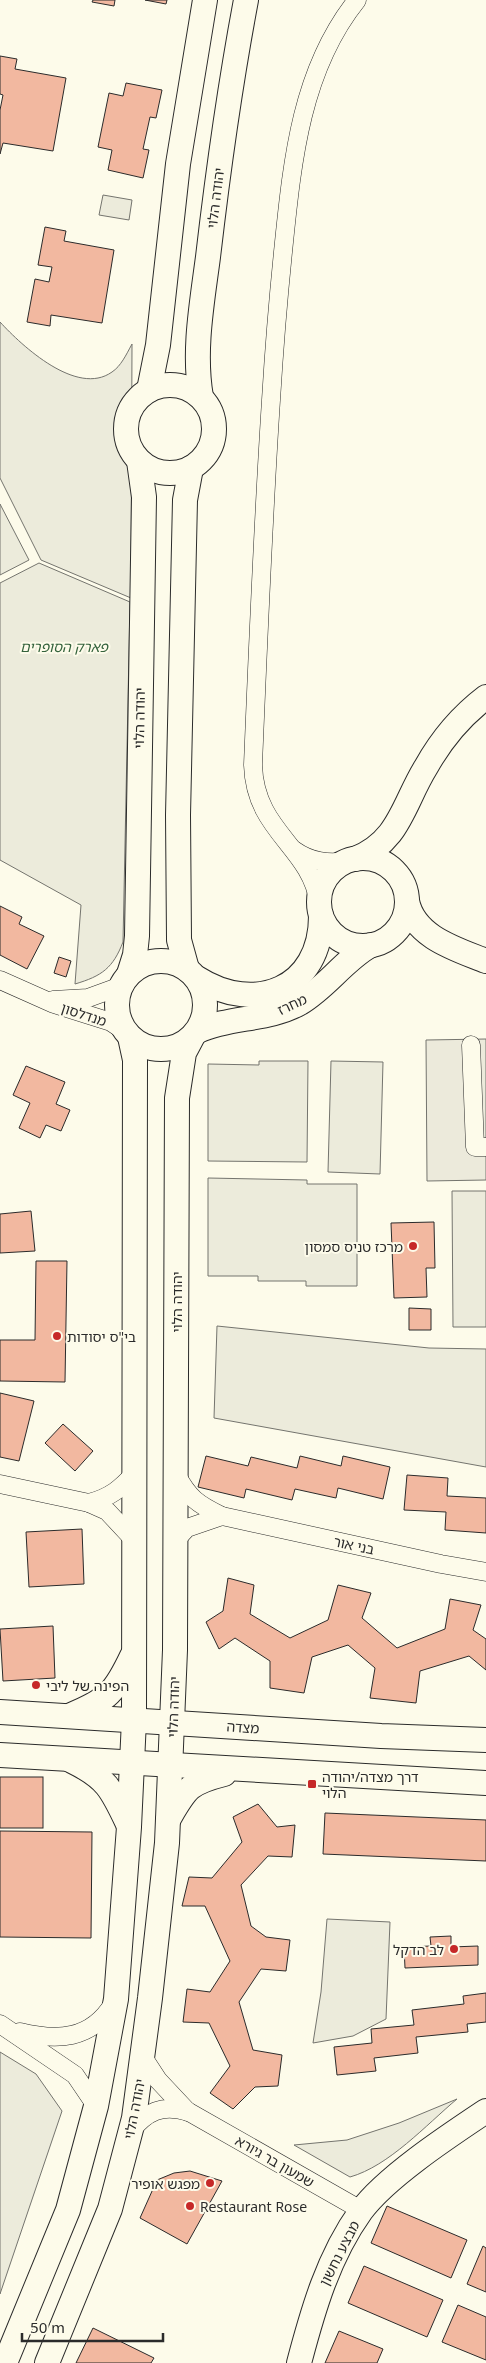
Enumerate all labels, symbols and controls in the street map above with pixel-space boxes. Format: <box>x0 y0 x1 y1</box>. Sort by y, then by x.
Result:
street label: יהודה הלוי <box>202 166 228 230</box>
park label: פארק הסופרים <box>20 637 110 656</box>
street label: יהודה הלוי <box>129 687 149 749</box>
street label: מחרז <box>274 989 310 1019</box>
street label: מנדלסון <box>59 998 109 1030</box>
place label: מרכז טניס סמסון <box>305 1237 403 1256</box>
marker: מרכז טניס סמסון <box>407 1240 419 1252</box>
street label: יהודה הלוי <box>167 1271 186 1333</box>
place label: בי"ס יסודות <box>67 1327 136 1346</box>
marker: בי"ס יסודות <box>51 1330 63 1342</box>
street label: בני אור <box>332 1531 376 1559</box>
place label: הפינה של ליבי <box>46 1676 129 1695</box>
street label: יהודה הלוי <box>162 1676 184 1738</box>
marker: הפינה של ליבי <box>30 1679 42 1691</box>
street label: מצדה <box>226 1716 260 1738</box>
place label: דרך מצדה/יהודה הלוי <box>322 1767 419 1802</box>
marker: דרך מצדה/יהודה הלוי <box>306 1778 318 1790</box>
place label: לב הדקל <box>393 1940 444 1959</box>
marker: לב הדקל <box>448 1943 460 1955</box>
street label: יהודה הלוי <box>119 2077 149 2141</box>
street label: שמעון בר גיורא <box>232 2131 318 2191</box>
place label: מפגש אופיר <box>131 2174 200 2193</box>
marker: מפגש אופיר <box>204 2177 216 2189</box>
place label: Restaurant Rose <box>200 2197 307 2216</box>
marker: Restaurant Rose <box>184 2200 196 2212</box>
street label: מבצע נחשון <box>314 2217 364 2289</box>
scale bar <box>22 2310 164 2342</box>
text: 50 m <box>30 2317 65 2337</box>

